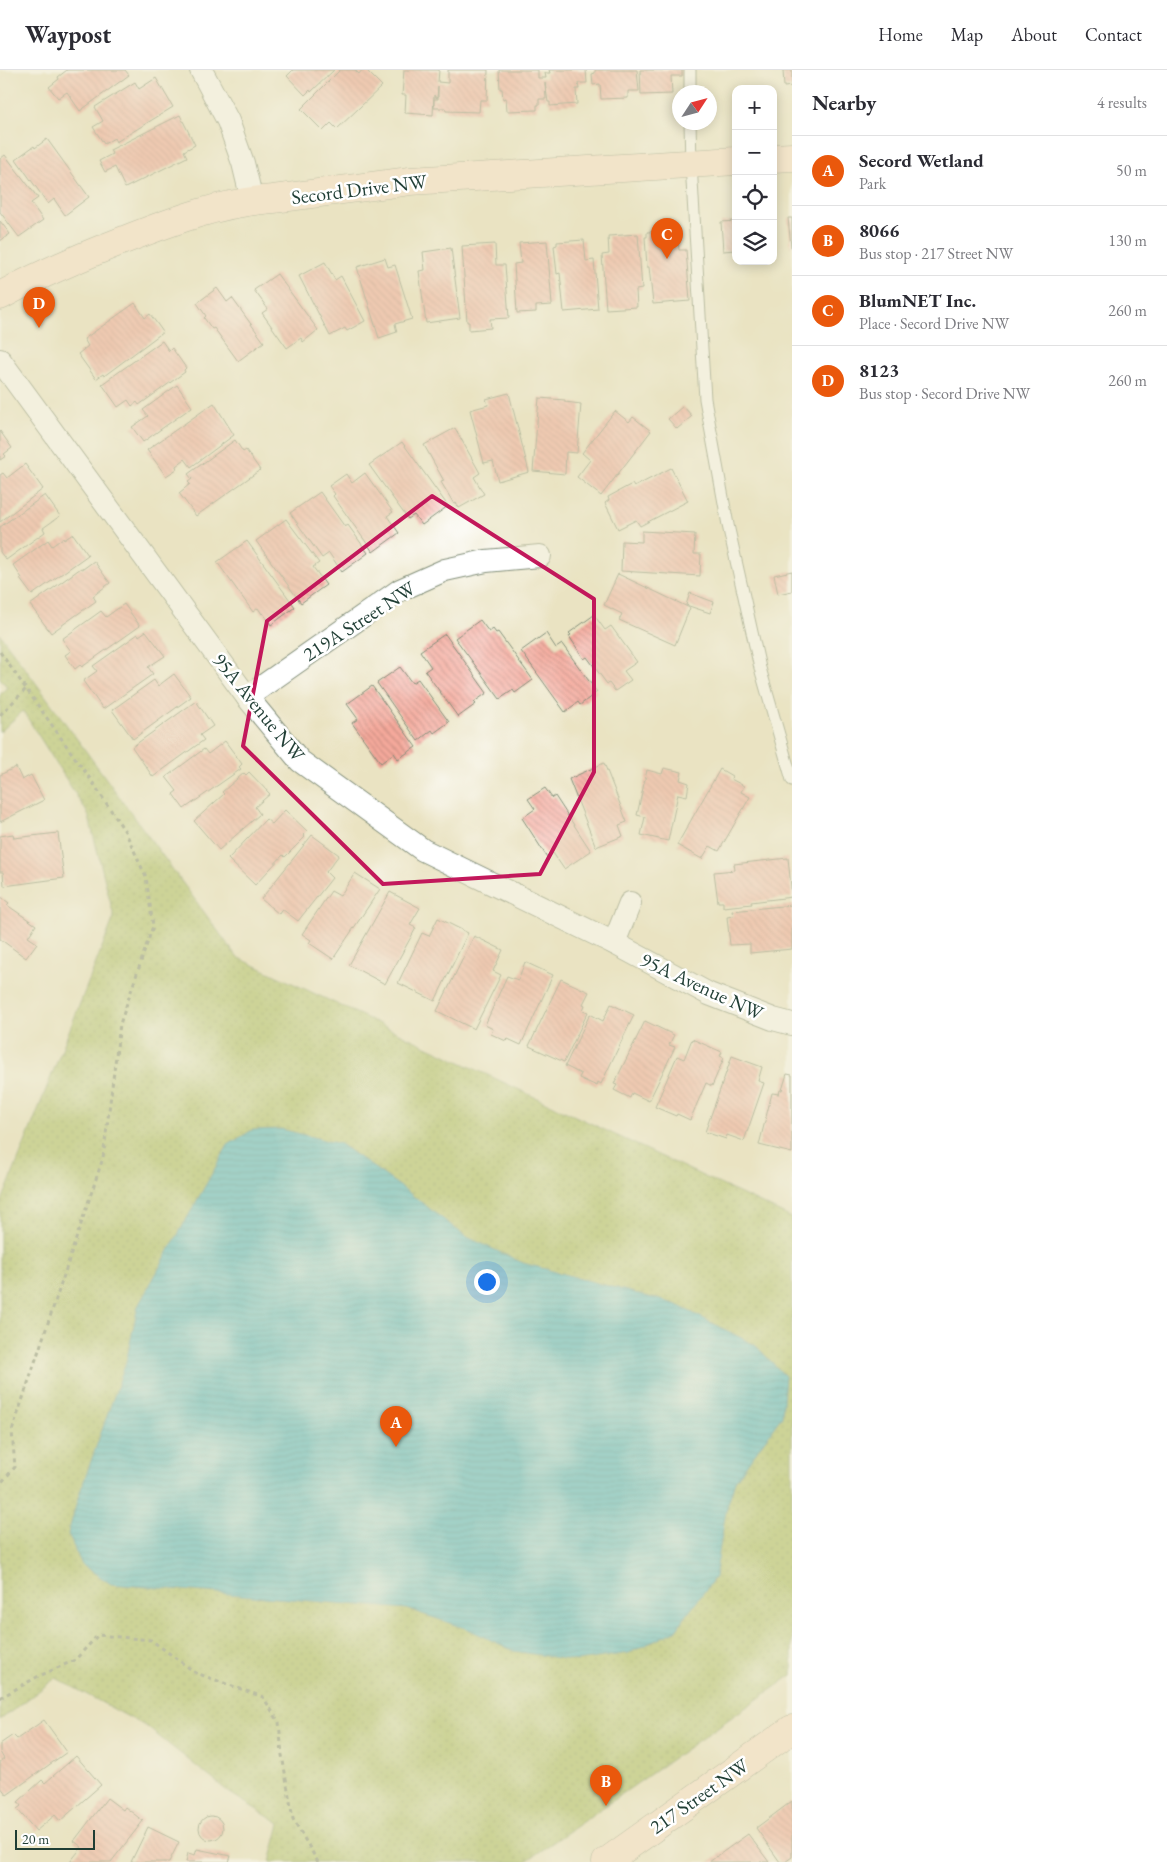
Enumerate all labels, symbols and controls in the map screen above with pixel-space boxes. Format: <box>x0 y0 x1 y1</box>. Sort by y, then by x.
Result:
text: Waypost <box>25 19 111 50</box>
text: Home <box>878 23 923 46</box>
text: Map <box>951 23 983 46</box>
text: About <box>1011 23 1057 46</box>
text: Contact <box>1085 23 1142 46</box>
north arrow <box>672 85 717 130</box>
map controls <box>732 85 777 265</box>
button: + <box>732 85 777 130</box>
text: Nearby <box>812 89 876 116</box>
text: 4 results <box>1097 92 1147 113</box>
button: − <box>732 130 777 175</box>
text: Secord Wetland <box>859 148 984 173</box>
text: A <box>822 160 834 181</box>
text: 50 m <box>1116 160 1147 181</box>
street label: Secord Drive NW <box>290 168 429 210</box>
text: Park <box>859 173 886 194</box>
button: locate <box>732 175 777 220</box>
pin: C <box>651 218 683 259</box>
text: 8066 <box>859 218 899 243</box>
button: layers <box>732 220 777 265</box>
text: B <box>823 230 833 251</box>
text: 130 m <box>1108 230 1147 251</box>
text: Bus stop · 217 Street NW <box>859 243 1013 264</box>
pin: D <box>23 287 55 328</box>
text: BlumNET Inc. <box>859 288 976 313</box>
text: C <box>822 300 834 321</box>
text: 260 m <box>1108 300 1147 321</box>
text: Place · Secord Drive NW <box>859 313 1009 334</box>
text: 8123 <box>859 358 899 383</box>
text: D <box>822 370 834 391</box>
text: 260 m <box>1108 370 1147 391</box>
text: Bus stop · Secord Drive NW <box>859 383 1030 404</box>
street label: 219A Street NW <box>298 575 421 667</box>
street label: 95A Avenue NW <box>207 647 311 767</box>
street label: 95A Avenue NW <box>636 946 768 1026</box>
your location <box>474 1269 500 1295</box>
pin: A <box>380 1406 412 1447</box>
street label: 217 Street NW <box>644 1752 754 1840</box>
pin: B <box>590 1765 622 1806</box>
scale bar <box>15 1827 95 1850</box>
text: 20 m <box>22 1830 49 1848</box>

